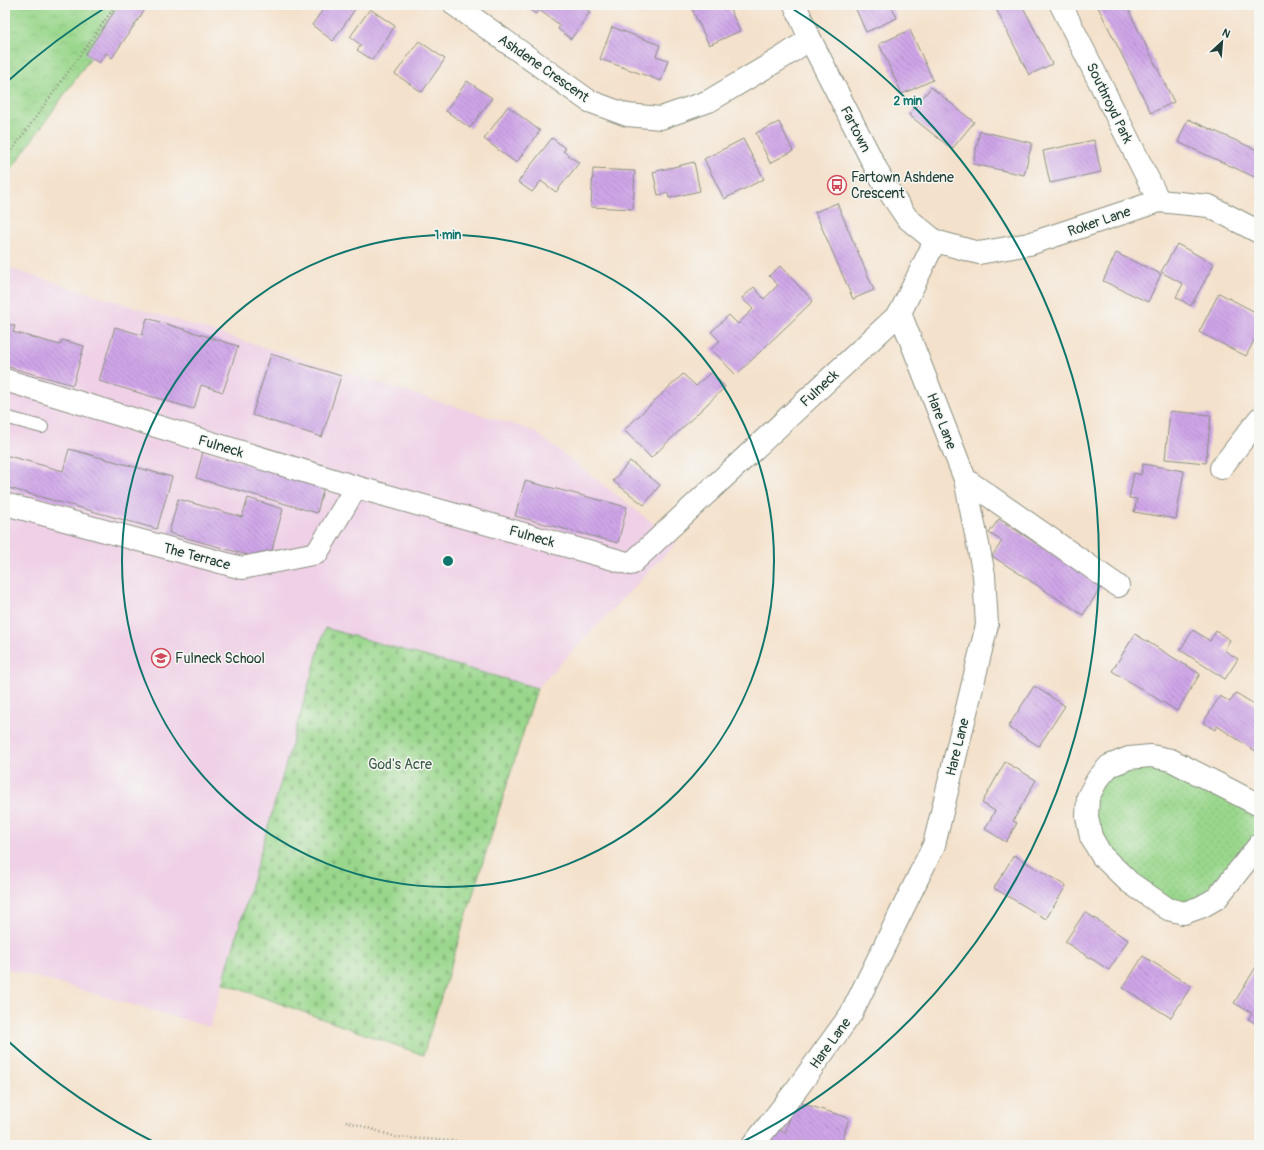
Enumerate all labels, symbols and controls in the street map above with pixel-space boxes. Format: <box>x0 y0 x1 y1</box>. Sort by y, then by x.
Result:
north arrow <box>1202 22 1242 62</box>
text: N <box>1220 26 1233 41</box>
street label: Ashdene Crescent <box>495 31 593 106</box>
street label: Southroyd Park <box>1083 60 1136 146</box>
text: 2 min <box>894 94 923 109</box>
street label: Fartown <box>837 103 874 155</box>
place label: Fartown Ashdene Crescent <box>851 169 954 202</box>
bus stop icon: Fartown Ashdene Crescent <box>826 174 848 196</box>
street label: Roker Lane <box>1066 203 1133 240</box>
text: 1 min <box>435 228 462 243</box>
street label: Fulneck <box>797 366 842 410</box>
street label: Hare Lane <box>923 391 960 452</box>
street label: Fulneck <box>196 432 246 461</box>
street label: Fulneck <box>507 522 557 551</box>
street label: The Terrace <box>162 539 232 574</box>
centre of rings <box>441 554 455 568</box>
school or university icon: Fulneck School <box>150 647 172 669</box>
place label: Fulneck School <box>175 650 265 667</box>
street label: Hare Lane <box>942 716 973 778</box>
park label: God's Acre <box>368 756 432 773</box>
street label: Hare Lane <box>806 1014 855 1072</box>

